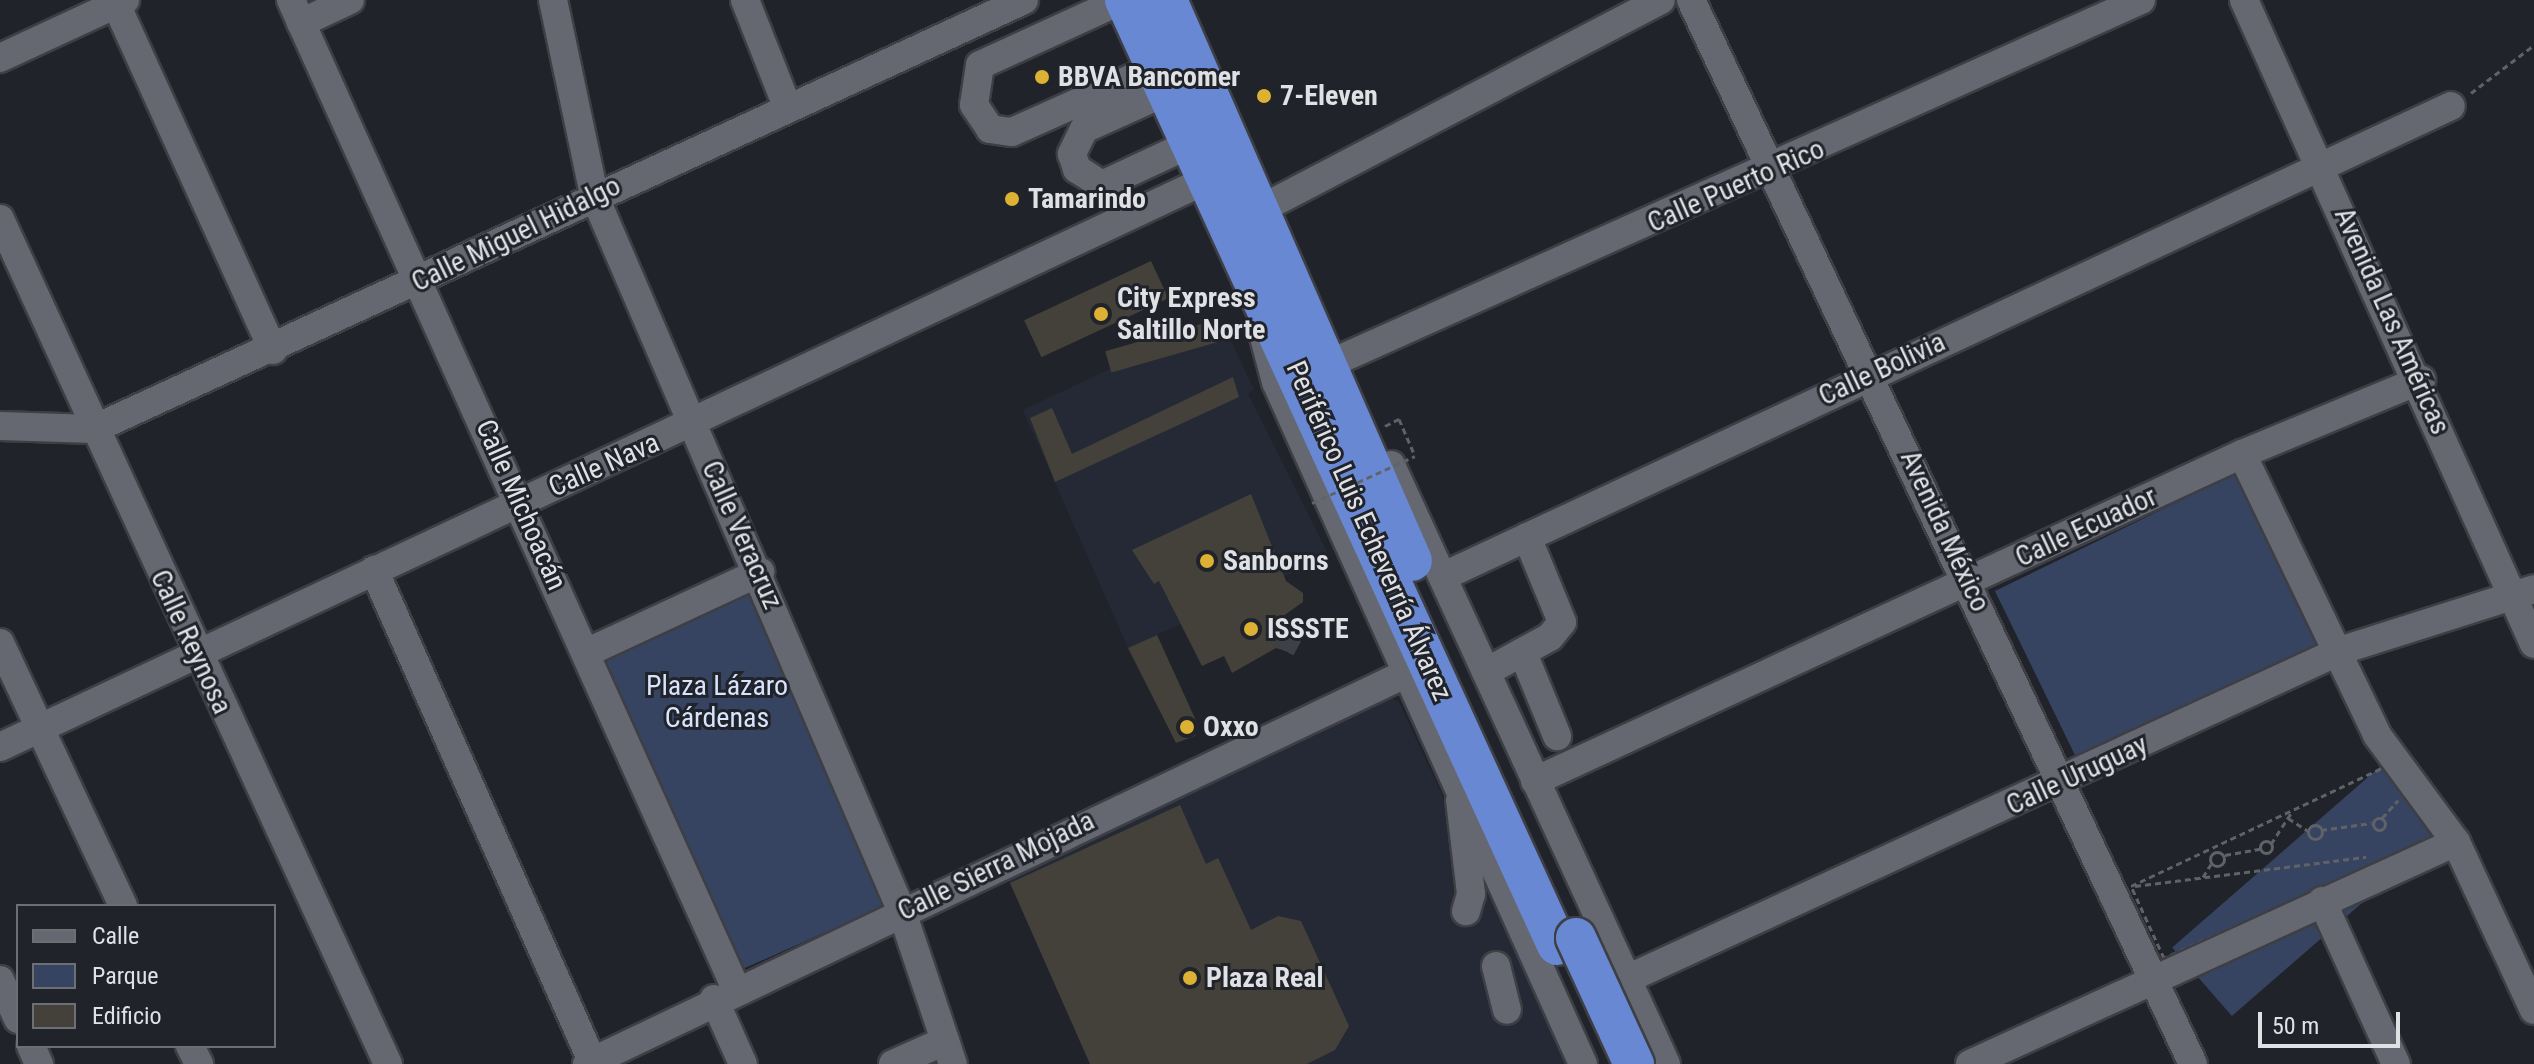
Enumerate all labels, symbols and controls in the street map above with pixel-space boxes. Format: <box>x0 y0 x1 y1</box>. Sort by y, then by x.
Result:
place label: BBVA Bancomer <box>1058 60 1240 94</box>
marker: BBVA Bancomer <box>1033 68 1051 86</box>
place label: 7-Eleven <box>1280 79 1378 113</box>
marker: 7-Eleven <box>1255 87 1273 105</box>
street label: Calle Puerto Rico <box>1642 132 1830 240</box>
street label: Calle Miguel Hidalgo <box>406 169 626 299</box>
place label: Tamarindo <box>1028 182 1146 216</box>
marker: Tamarindo <box>1003 190 1021 208</box>
street label: Avenida Las Américas <box>2327 203 2457 439</box>
place label: City Express Saltillo Norte <box>1117 281 1266 347</box>
marker: City Express Saltillo Norte <box>1092 305 1110 323</box>
street label: Calle Bolivia <box>1813 325 1951 413</box>
street label: Periférico Luis Echeverría Álvarez <box>1279 356 1459 706</box>
street label: Calle Michoacán <box>468 415 574 595</box>
street label: Calle Nava <box>544 426 664 504</box>
street label: Avenida México <box>1893 445 1997 617</box>
street label: Calle Veracruz <box>694 456 790 614</box>
street label: Calle Ecuador <box>2010 480 2162 574</box>
place label: Sanborns <box>1223 544 1329 578</box>
marker: Sanborns <box>1198 552 1216 570</box>
street label: Calle Reynosa <box>143 565 239 719</box>
place label: ISSSTE <box>1267 612 1349 646</box>
marker: ISSSTE <box>1242 620 1260 638</box>
park label: Plaza Lázaro Cárdenas <box>646 669 788 735</box>
place label: Oxxo <box>1203 710 1259 744</box>
marker: Oxxo <box>1178 718 1196 736</box>
street label: Calle Uruguay <box>2001 728 2153 822</box>
street label: Calle Sierra Mojada <box>892 804 1100 928</box>
legend <box>16 904 276 1048</box>
text: Calle <box>92 922 139 950</box>
place label: Plaza Real <box>1206 961 1324 995</box>
text: Parque <box>92 962 159 990</box>
marker: Plaza Real <box>1181 969 1199 987</box>
scale bar <box>2262 996 2404 1046</box>
text: Edificio <box>92 1002 162 1030</box>
text: 50 m <box>2272 1012 2319 1040</box>

